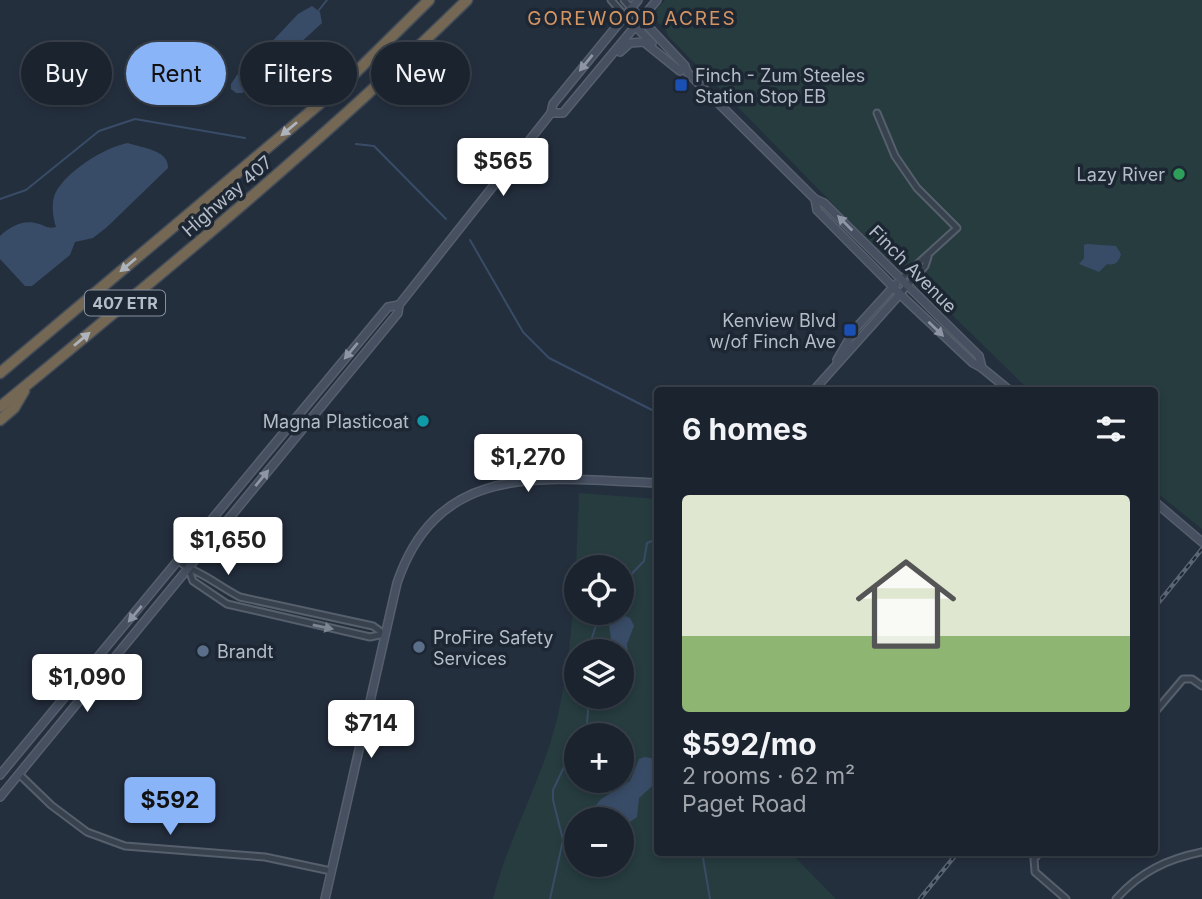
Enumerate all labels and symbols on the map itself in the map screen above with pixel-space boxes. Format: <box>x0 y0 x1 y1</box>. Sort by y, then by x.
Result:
district label: GOREWOOD ACRES <box>527 7 737 30</box>
one-way arrow <box>579 54 594 72</box>
place label: Finch - Zum Steeles Station Stop EB <box>695 65 865 107</box>
marker: Finch - Zum Steeles Station Stop EB <box>673 77 689 93</box>
one-way arrow <box>281 122 299 137</box>
pin: $565 <box>462 138 544 198</box>
street label: Highway 407 <box>178 151 276 241</box>
place label: Lazy River <box>1077 164 1165 185</box>
marker: Lazy River <box>1171 166 1187 182</box>
one-way arrow <box>836 215 853 232</box>
street label: Finch Avenue <box>865 221 961 317</box>
one-way arrow <box>120 257 137 272</box>
road number: 407 ETR <box>85 290 165 316</box>
place label: Kenview Blvd w/of Finch Ave <box>709 310 836 352</box>
one-way arrow <box>927 321 944 337</box>
marker: Kenview Blvd w/of Finch Ave <box>842 322 858 338</box>
one-way arrow <box>73 331 91 347</box>
one-way arrow <box>344 341 359 359</box>
place label: Magna Plasticoat <box>263 411 409 432</box>
marker: Magna Plasticoat <box>415 413 431 429</box>
pin: $1,270 <box>471 434 585 494</box>
one-way arrow <box>254 470 269 487</box>
pin: $1,650 <box>171 518 285 577</box>
one-way arrow <box>128 605 143 622</box>
one-way arrow <box>312 621 334 632</box>
place label: ProFire Safety Services <box>433 627 553 669</box>
marker: ProFire Safety Services <box>411 639 427 655</box>
place label: Brandt <box>217 641 274 662</box>
marker: Brandt <box>195 643 211 659</box>
pin: $1,090 <box>30 654 144 714</box>
pin: $714 <box>330 700 412 760</box>
pin: $592 <box>129 778 211 837</box>

